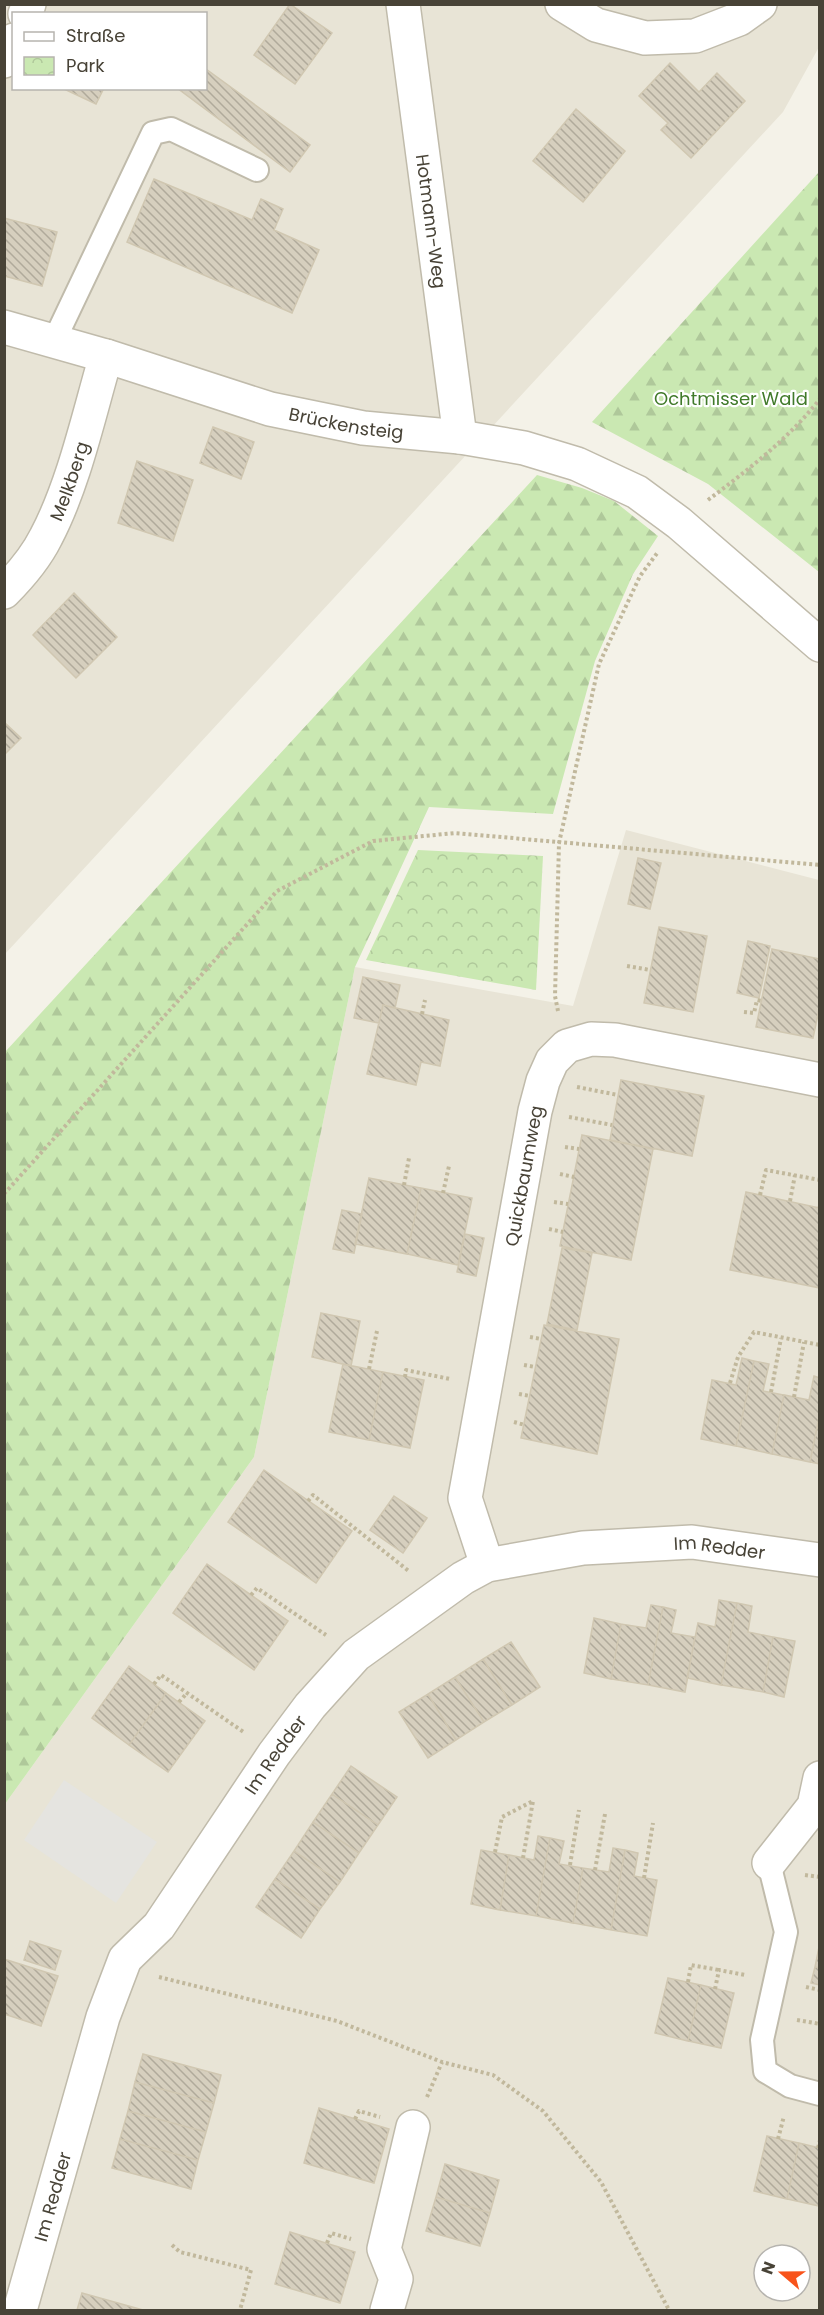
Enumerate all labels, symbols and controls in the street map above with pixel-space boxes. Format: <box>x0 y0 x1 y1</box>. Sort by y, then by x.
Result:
legend <box>12 12 207 90</box>
text: Straße <box>66 23 125 48</box>
text: Park <box>66 53 105 78</box>
street label: Hotmann-Weg <box>410 152 453 290</box>
park label: Ochtmisser Wald <box>654 386 808 411</box>
street label: Brückensteig <box>287 401 405 444</box>
street label: Melkberg <box>43 438 94 525</box>
street label: Quickbaumweg <box>498 1103 548 1248</box>
street label: Im Redder <box>673 1529 767 1565</box>
street label: Im Redder <box>238 1709 312 1799</box>
street label: Im Redder <box>28 2148 77 2244</box>
north arrow <box>752 2243 812 2303</box>
text: N <box>756 2258 781 2278</box>

